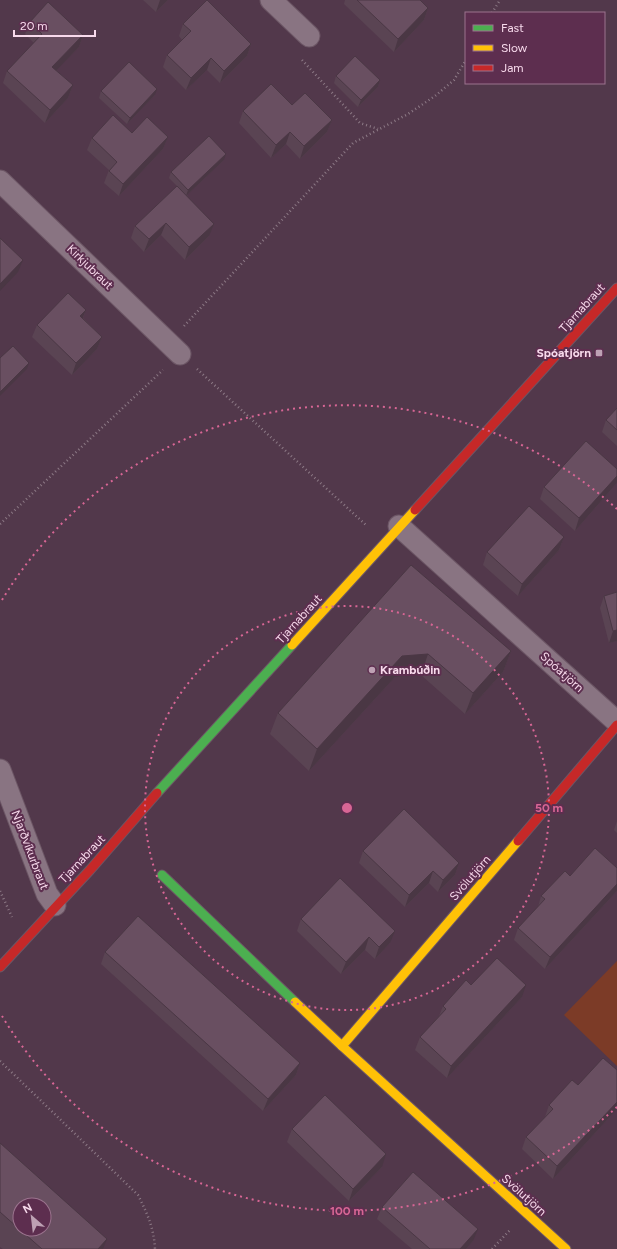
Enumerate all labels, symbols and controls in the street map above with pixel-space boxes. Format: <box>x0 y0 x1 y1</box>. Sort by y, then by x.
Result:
scale bar <box>14 12 95 38</box>
legend <box>465 12 605 84</box>
text: 20 m <box>20 19 48 33</box>
text: Fast <box>501 21 524 35</box>
text: Slow <box>501 41 528 55</box>
text: Jam <box>501 61 524 75</box>
street label: Kirkjubraut <box>64 242 116 293</box>
street label: Tjarnabraut <box>556 280 608 335</box>
place label: Spóatjörn <box>536 346 591 360</box>
marker: Spóatjörn <box>594 348 604 358</box>
street label: Tjarnabraut <box>273 591 325 646</box>
street label: Spóatjörn <box>538 649 587 695</box>
place label: Krambúðin <box>380 663 440 677</box>
marker: Krambúðin <box>367 665 377 675</box>
centre of rings <box>340 801 354 815</box>
text: 50 m <box>535 801 563 815</box>
street label: Njarðvíkurbraut <box>8 808 52 892</box>
street label: Tjarnabraut <box>56 831 108 886</box>
street label: Svölutjörn <box>447 852 494 903</box>
street label: Svölutjörn <box>499 1171 549 1219</box>
north arrow <box>12 1197 52 1237</box>
text: N <box>21 1201 34 1216</box>
text: 100 m <box>330 1204 364 1218</box>

